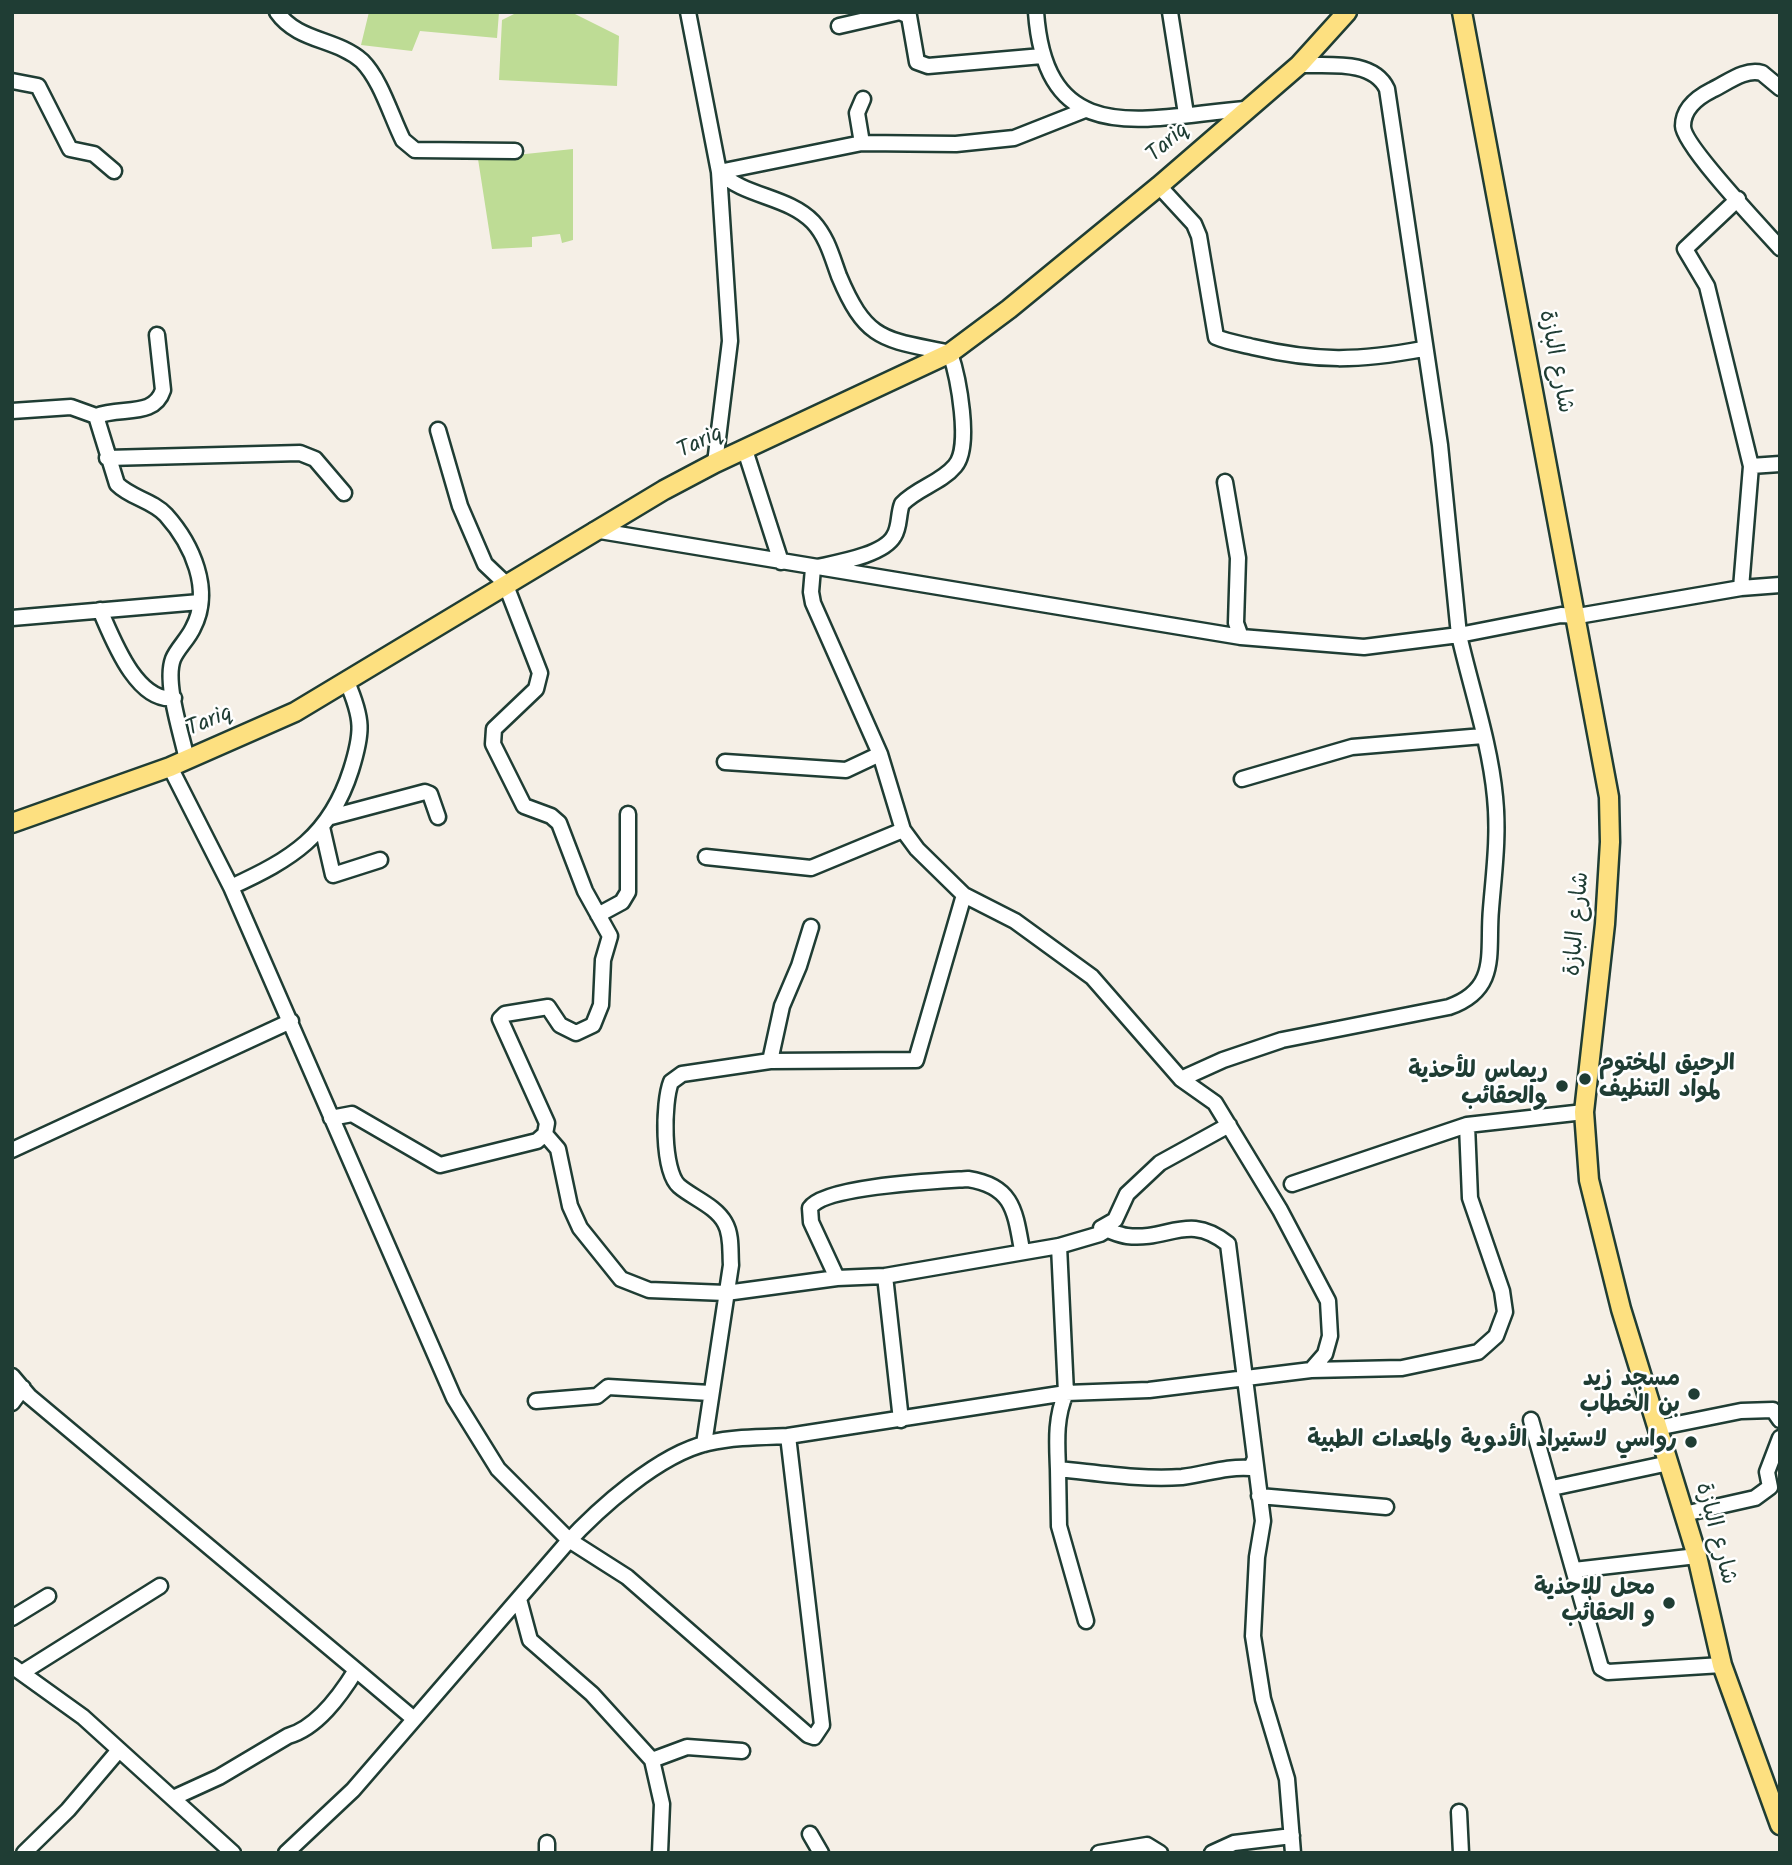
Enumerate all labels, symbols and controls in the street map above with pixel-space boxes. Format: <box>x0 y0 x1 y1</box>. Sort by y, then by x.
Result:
street label: Tariq <box>1142 118 1196 170</box>
street label: شارع البازة <box>1530 308 1578 416</box>
street label: Tariq <box>674 421 728 467</box>
street label: Tariq <box>183 701 237 745</box>
street label: شارع البازة <box>1561 871 1597 977</box>
place label: الرحيق المختوم لمواد التنظيف <box>1599 1052 1735 1106</box>
place label: ريماس للأحذية والحقائب <box>1408 1059 1548 1113</box>
marker: الرحيق المختوم لمواد التنظيف <box>1577 1071 1593 1087</box>
marker: ريماس للأحذية والحقائب <box>1554 1078 1570 1094</box>
place label: مسجد زيد بن الخطاب <box>1580 1367 1680 1421</box>
marker: مسجد زيد بن الخطاب <box>1686 1386 1702 1402</box>
place label: رواسي لاستيراد الأدوية والمعدات الطبية <box>1307 1428 1677 1456</box>
marker: رواسي لاستيراد الأدوية والمعدات الطبية <box>1683 1434 1699 1450</box>
street label: شارع البازة <box>1687 1480 1741 1588</box>
place label: محل للاحذية و الحقائب <box>1534 1576 1655 1630</box>
marker: محل للاحذية و الحقائب <box>1661 1595 1677 1611</box>

